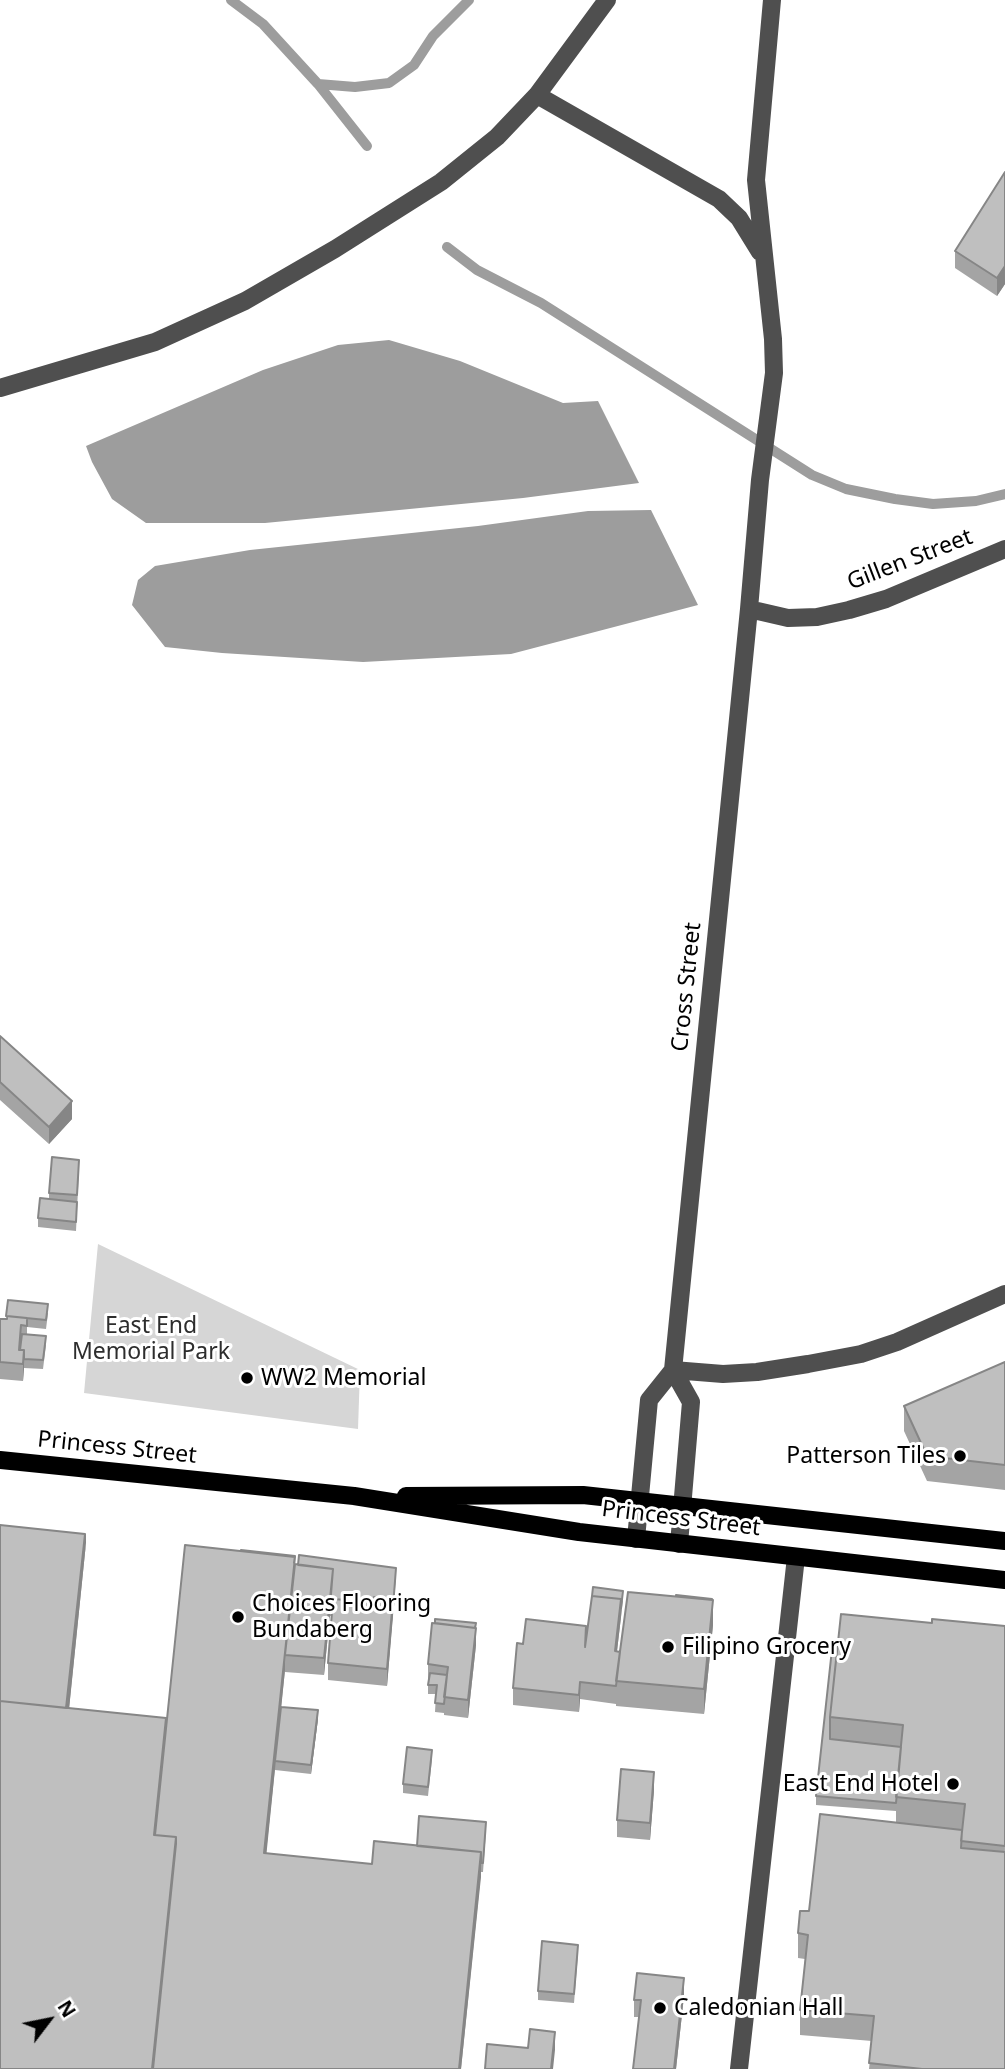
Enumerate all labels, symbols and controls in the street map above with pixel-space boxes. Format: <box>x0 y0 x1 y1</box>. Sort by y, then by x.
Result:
street label: Gillen Street <box>843 523 977 597</box>
street label: Cross Street <box>666 921 708 1053</box>
park label: East End Memorial Park <box>72 1312 230 1366</box>
place label: WW2 Memorial <box>261 1364 426 1392</box>
marker: WW2 Memorial <box>239 1370 255 1386</box>
street label: Princess Street <box>36 1426 198 1470</box>
place label: Patterson Tiles <box>786 1442 946 1470</box>
marker: Patterson Tiles <box>952 1448 968 1464</box>
street label: Princess Street <box>600 1496 762 1542</box>
place label: Choices Flooring Bundaberg <box>252 1590 431 1644</box>
marker: Choices Flooring Bundaberg <box>230 1609 246 1625</box>
place label: Filipino Grocery <box>682 1633 851 1661</box>
marker: Filipino Grocery <box>660 1639 676 1655</box>
place label: East End Hotel <box>783 1770 939 1798</box>
marker: East End Hotel <box>945 1776 961 1792</box>
north arrow <box>14 1985 84 2055</box>
place label: Caledonian Hall <box>674 1994 843 2022</box>
text: N <box>52 1995 82 2022</box>
marker: Caledonian Hall <box>652 2000 668 2016</box>

